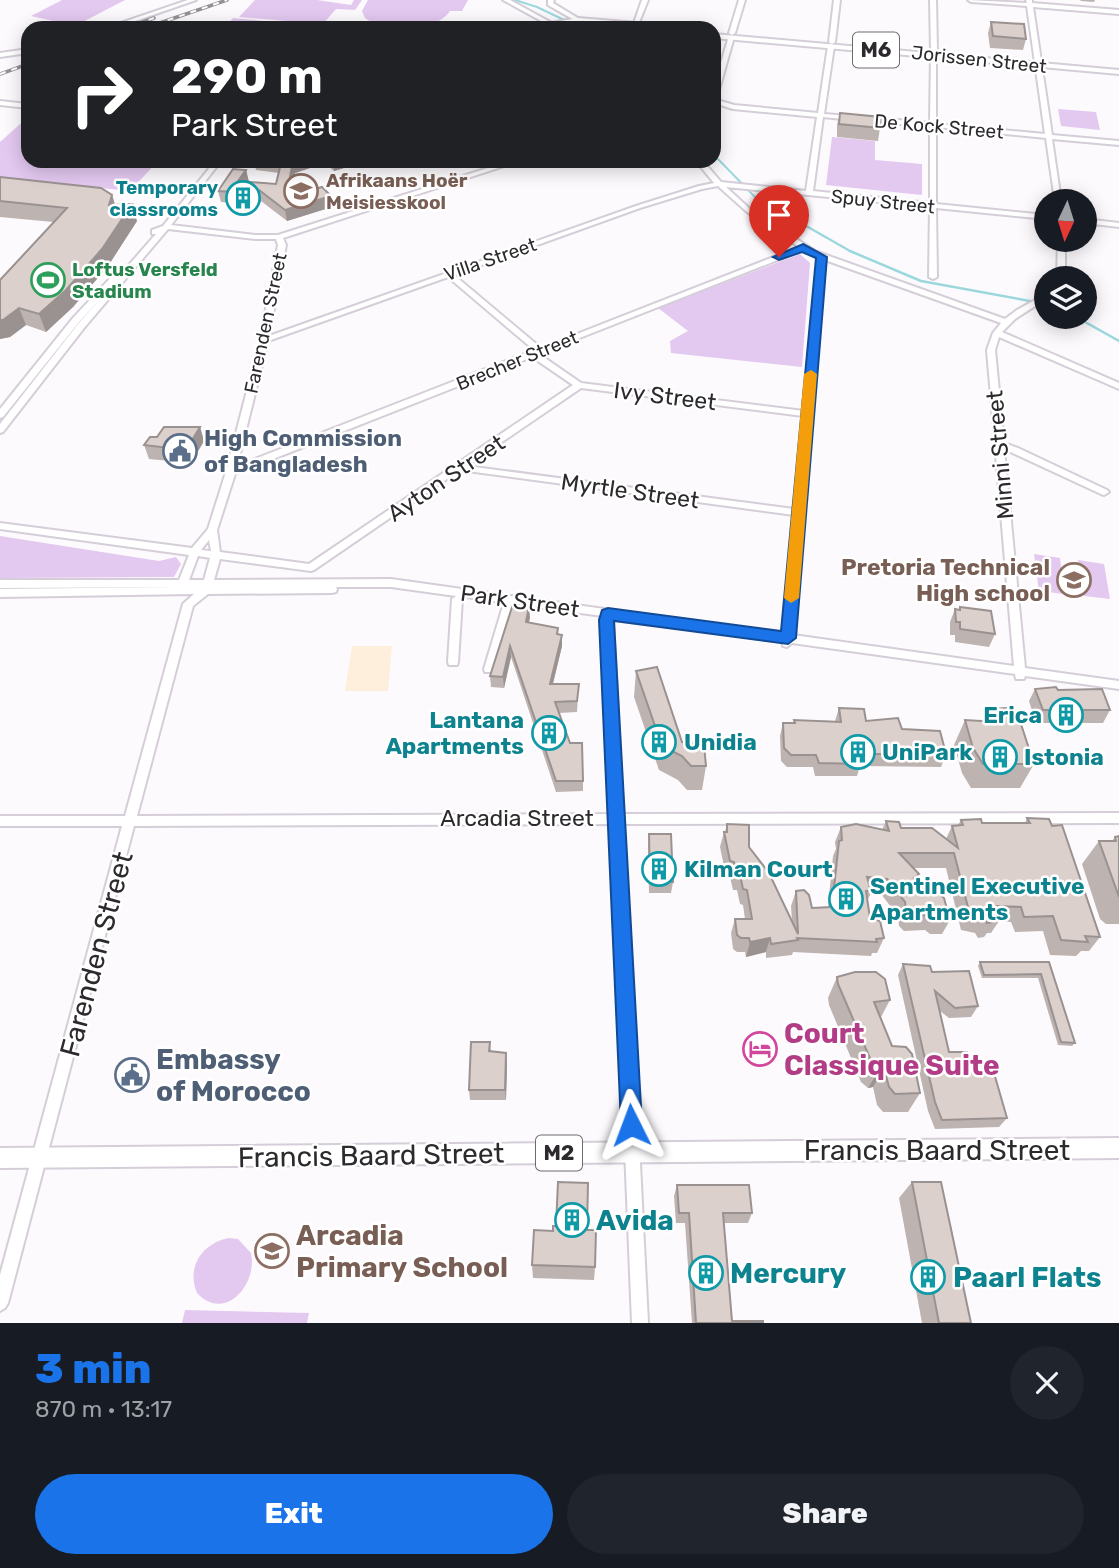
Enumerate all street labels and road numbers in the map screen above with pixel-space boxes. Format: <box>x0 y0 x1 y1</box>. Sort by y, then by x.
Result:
road number: M6 <box>853 32 899 68</box>
street label: Jorissen Street <box>910 41 1048 78</box>
street label: De Kock Street <box>873 109 1005 144</box>
street label: Spuy Street <box>830 185 937 218</box>
street label: Villa Street <box>441 233 540 286</box>
street label: Farenden Street <box>239 250 292 396</box>
street label: Brecher Street <box>453 325 582 395</box>
street label: Ivy Street <box>612 376 718 416</box>
street label: Minni Street <box>980 389 1020 521</box>
street label: Ayton Street <box>382 428 510 528</box>
street label: Myrtle Street <box>559 467 701 515</box>
street label: Park Street <box>459 579 581 623</box>
street label: Arcadia Street <box>440 804 594 832</box>
street label: Farenden Street <box>53 848 140 1060</box>
street label: Francis Baard Street <box>804 1134 1070 1167</box>
road number: M2 <box>536 1136 582 1170</box>
street label: Francis Baard Street <box>237 1137 505 1174</box>

